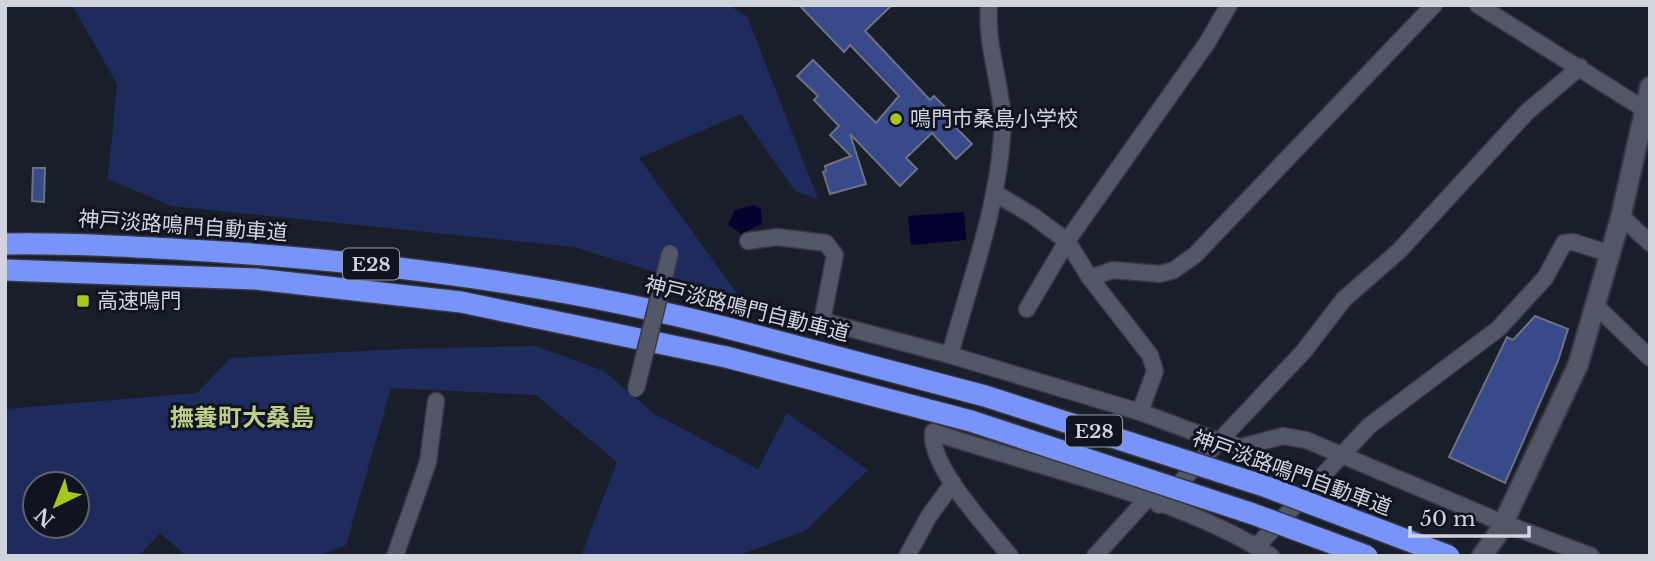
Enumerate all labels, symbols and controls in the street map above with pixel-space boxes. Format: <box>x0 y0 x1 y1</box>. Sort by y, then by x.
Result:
place label: 鳴門市桑島小学校 <box>910 106 1078 132</box>
marker: 鳴門市桑島小学校 <box>888 111 904 127</box>
street label: 神戸淡路鳴門自動車道 <box>77 206 289 246</box>
road number: E28 <box>343 248 399 280</box>
street label: 神戸淡路鳴門自動車道 <box>642 271 852 347</box>
place label: 高速鳴門 <box>97 288 181 314</box>
marker: 高速鳴門 <box>75 293 91 309</box>
district label: 撫養町大桑島 <box>170 403 314 432</box>
road number: E28 <box>1066 416 1122 446</box>
street label: 神戸淡路鳴門自動車道 <box>1189 425 1395 521</box>
north arrow <box>21 470 91 540</box>
scale bar <box>1410 494 1529 538</box>
text: N <box>30 502 59 532</box>
text: 50 m <box>1420 506 1476 532</box>

